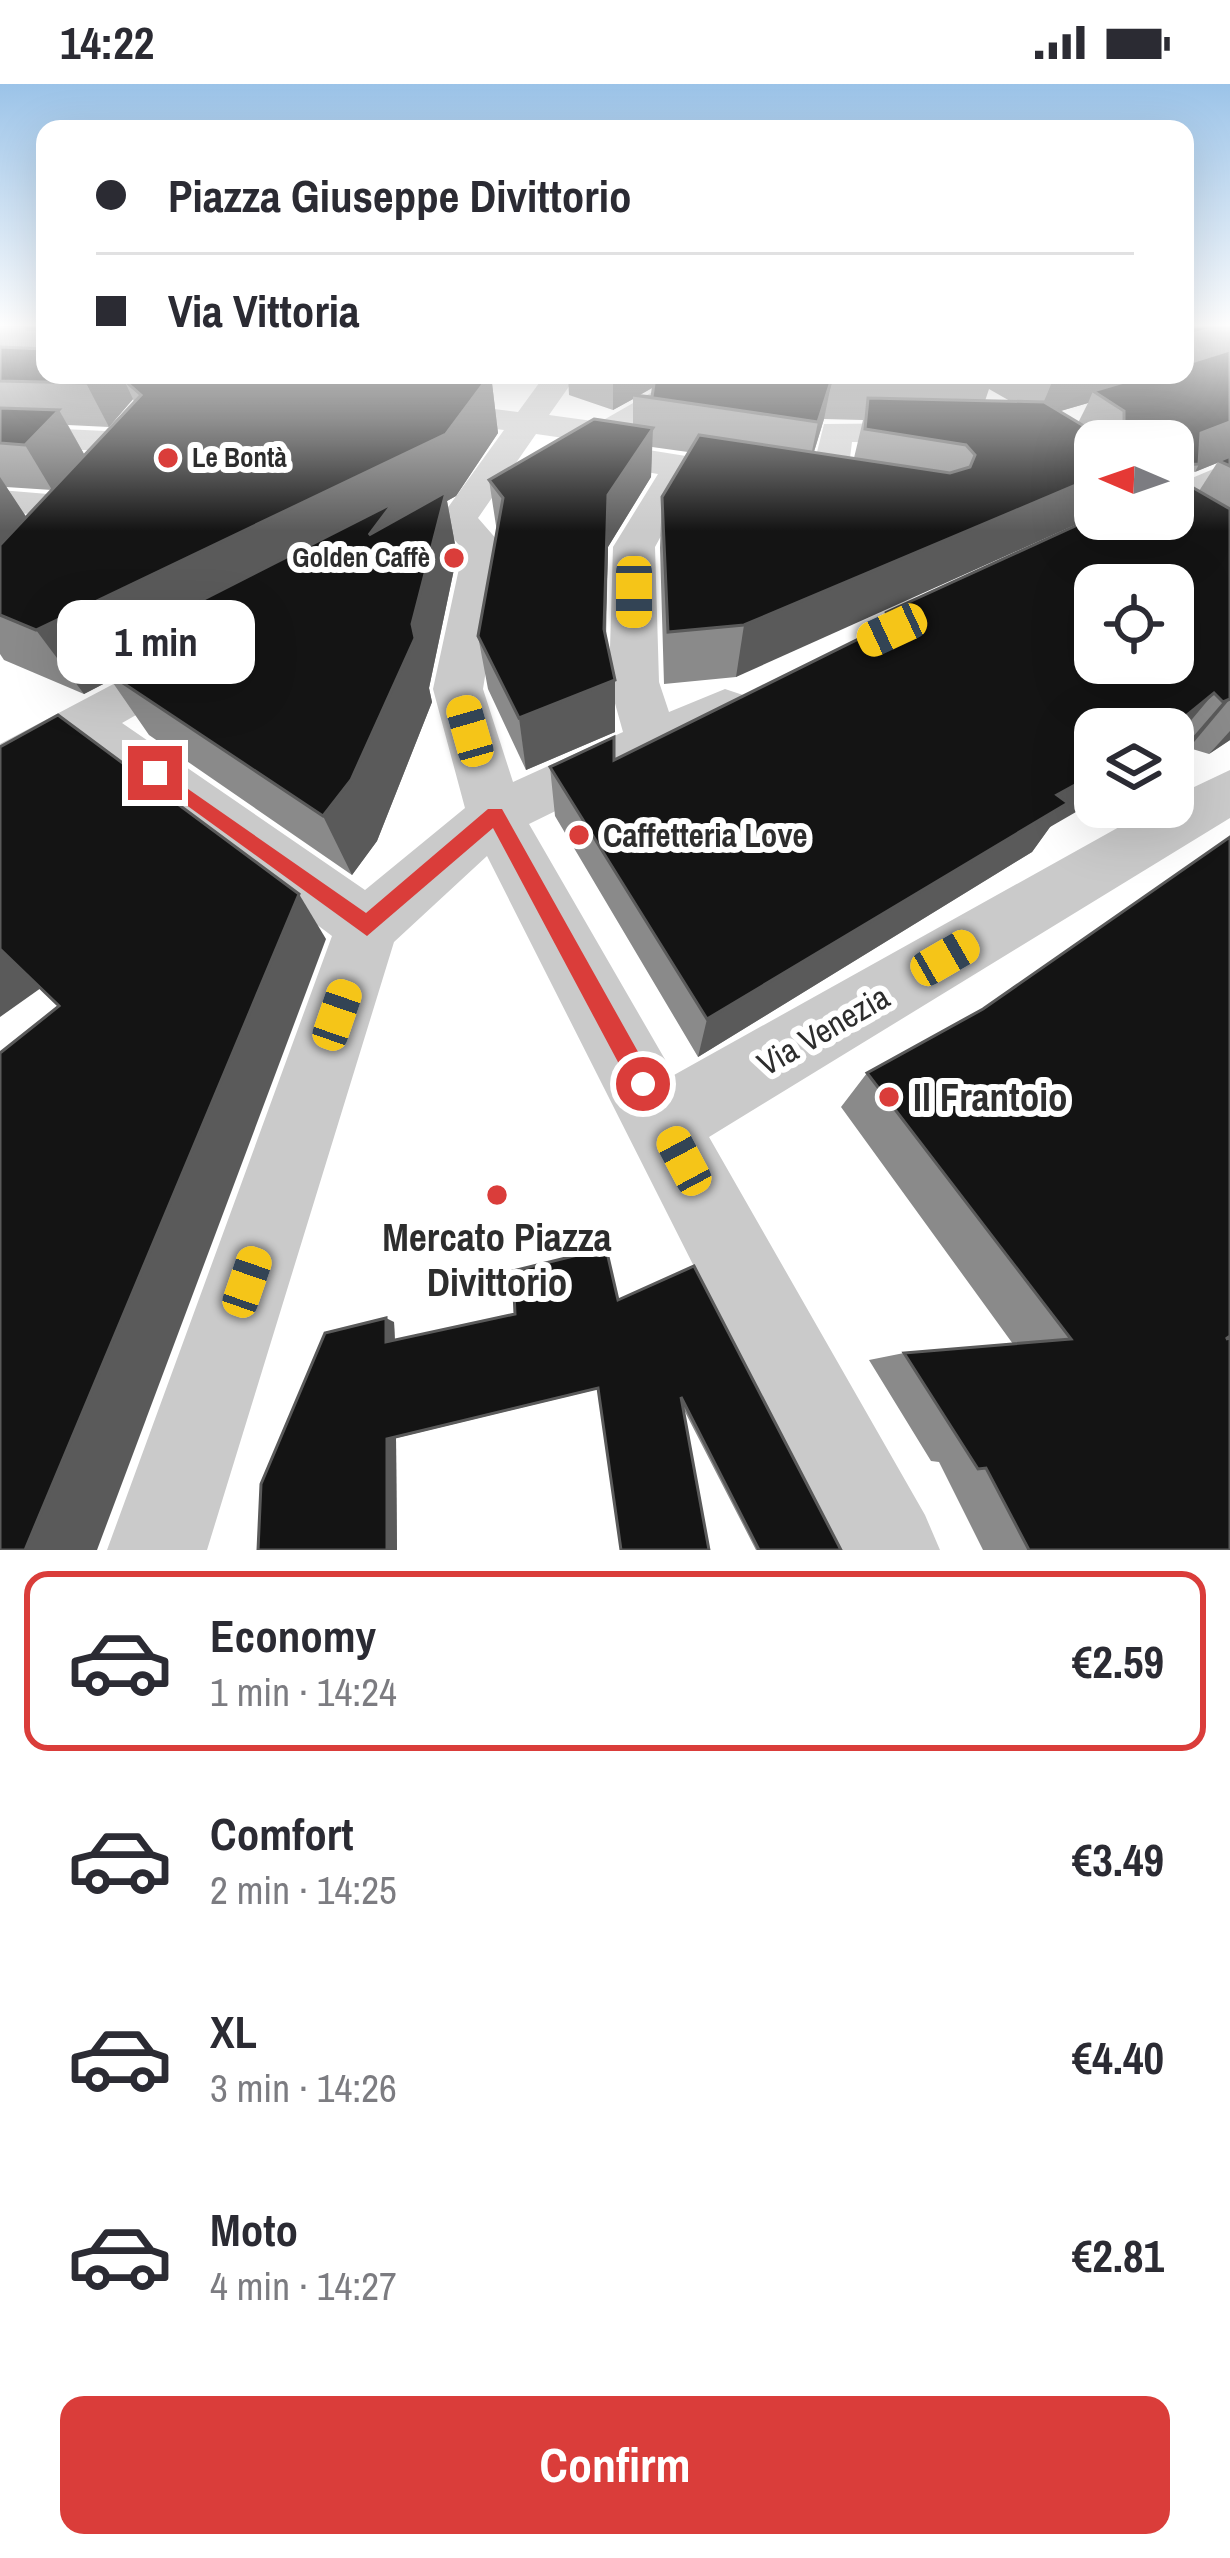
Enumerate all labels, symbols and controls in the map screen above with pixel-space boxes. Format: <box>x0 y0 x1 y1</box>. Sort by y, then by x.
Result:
text: 14:22 <box>60 12 154 73</box>
text: Piazza Giuseppe Divittorio <box>168 165 631 226</box>
text: Via Vittoria <box>168 280 360 341</box>
north arrow <box>1074 420 1194 540</box>
map controls <box>1074 420 1194 828</box>
place label: Le Bontà <box>192 439 287 475</box>
marker: Le Bontà <box>155 445 181 471</box>
place label: Golden Caffè <box>292 539 430 575</box>
marker: Golden Caffè <box>441 545 467 571</box>
car <box>616 556 652 628</box>
button: locate <box>1074 564 1194 684</box>
car <box>852 598 932 662</box>
callout: 1 min <box>56 599 254 683</box>
text: 1 min <box>114 616 198 668</box>
car <box>443 691 497 771</box>
button: layers <box>1074 708 1194 828</box>
route end <box>128 746 182 800</box>
place label: Caffetteria Love <box>603 813 808 857</box>
marker: Caffetteria Love <box>566 822 592 848</box>
car <box>905 924 985 992</box>
car <box>308 975 366 1055</box>
street label: Via Venezia <box>749 975 897 1085</box>
route start <box>616 1057 670 1111</box>
place label: Il Frantoio <box>913 1071 1068 1123</box>
marker: Il Frantoio <box>876 1084 902 1110</box>
car <box>651 1121 717 1201</box>
marker: Mercato Piazza Divittorio <box>484 1182 510 1208</box>
place label: Mercato Piazza Divittorio <box>382 1211 612 1308</box>
car <box>218 1242 276 1322</box>
text: Economy <box>210 1605 376 1666</box>
icon: car <box>66 1607 174 1715</box>
text: €2.59 <box>1072 1631 1164 1692</box>
text: 1 min · 14:24 <box>210 1666 397 1718</box>
text: Comfort <box>210 1803 353 1864</box>
icon: car <box>66 1805 174 1913</box>
text: €3.49 <box>1072 1829 1164 1890</box>
text: 2 min · 14:25 <box>210 1864 397 1916</box>
text: XL <box>210 2001 257 2062</box>
icon: car <box>66 2003 174 2111</box>
text: €4.40 <box>1072 2027 1164 2088</box>
text: 3 min · 14:26 <box>210 2062 397 2114</box>
text: Moto <box>210 2199 298 2260</box>
icon: car <box>66 2201 174 2309</box>
text: €2.81 <box>1072 2225 1164 2286</box>
text: 4 min · 14:27 <box>210 2260 397 2312</box>
button: Confirm <box>60 2396 1170 2534</box>

